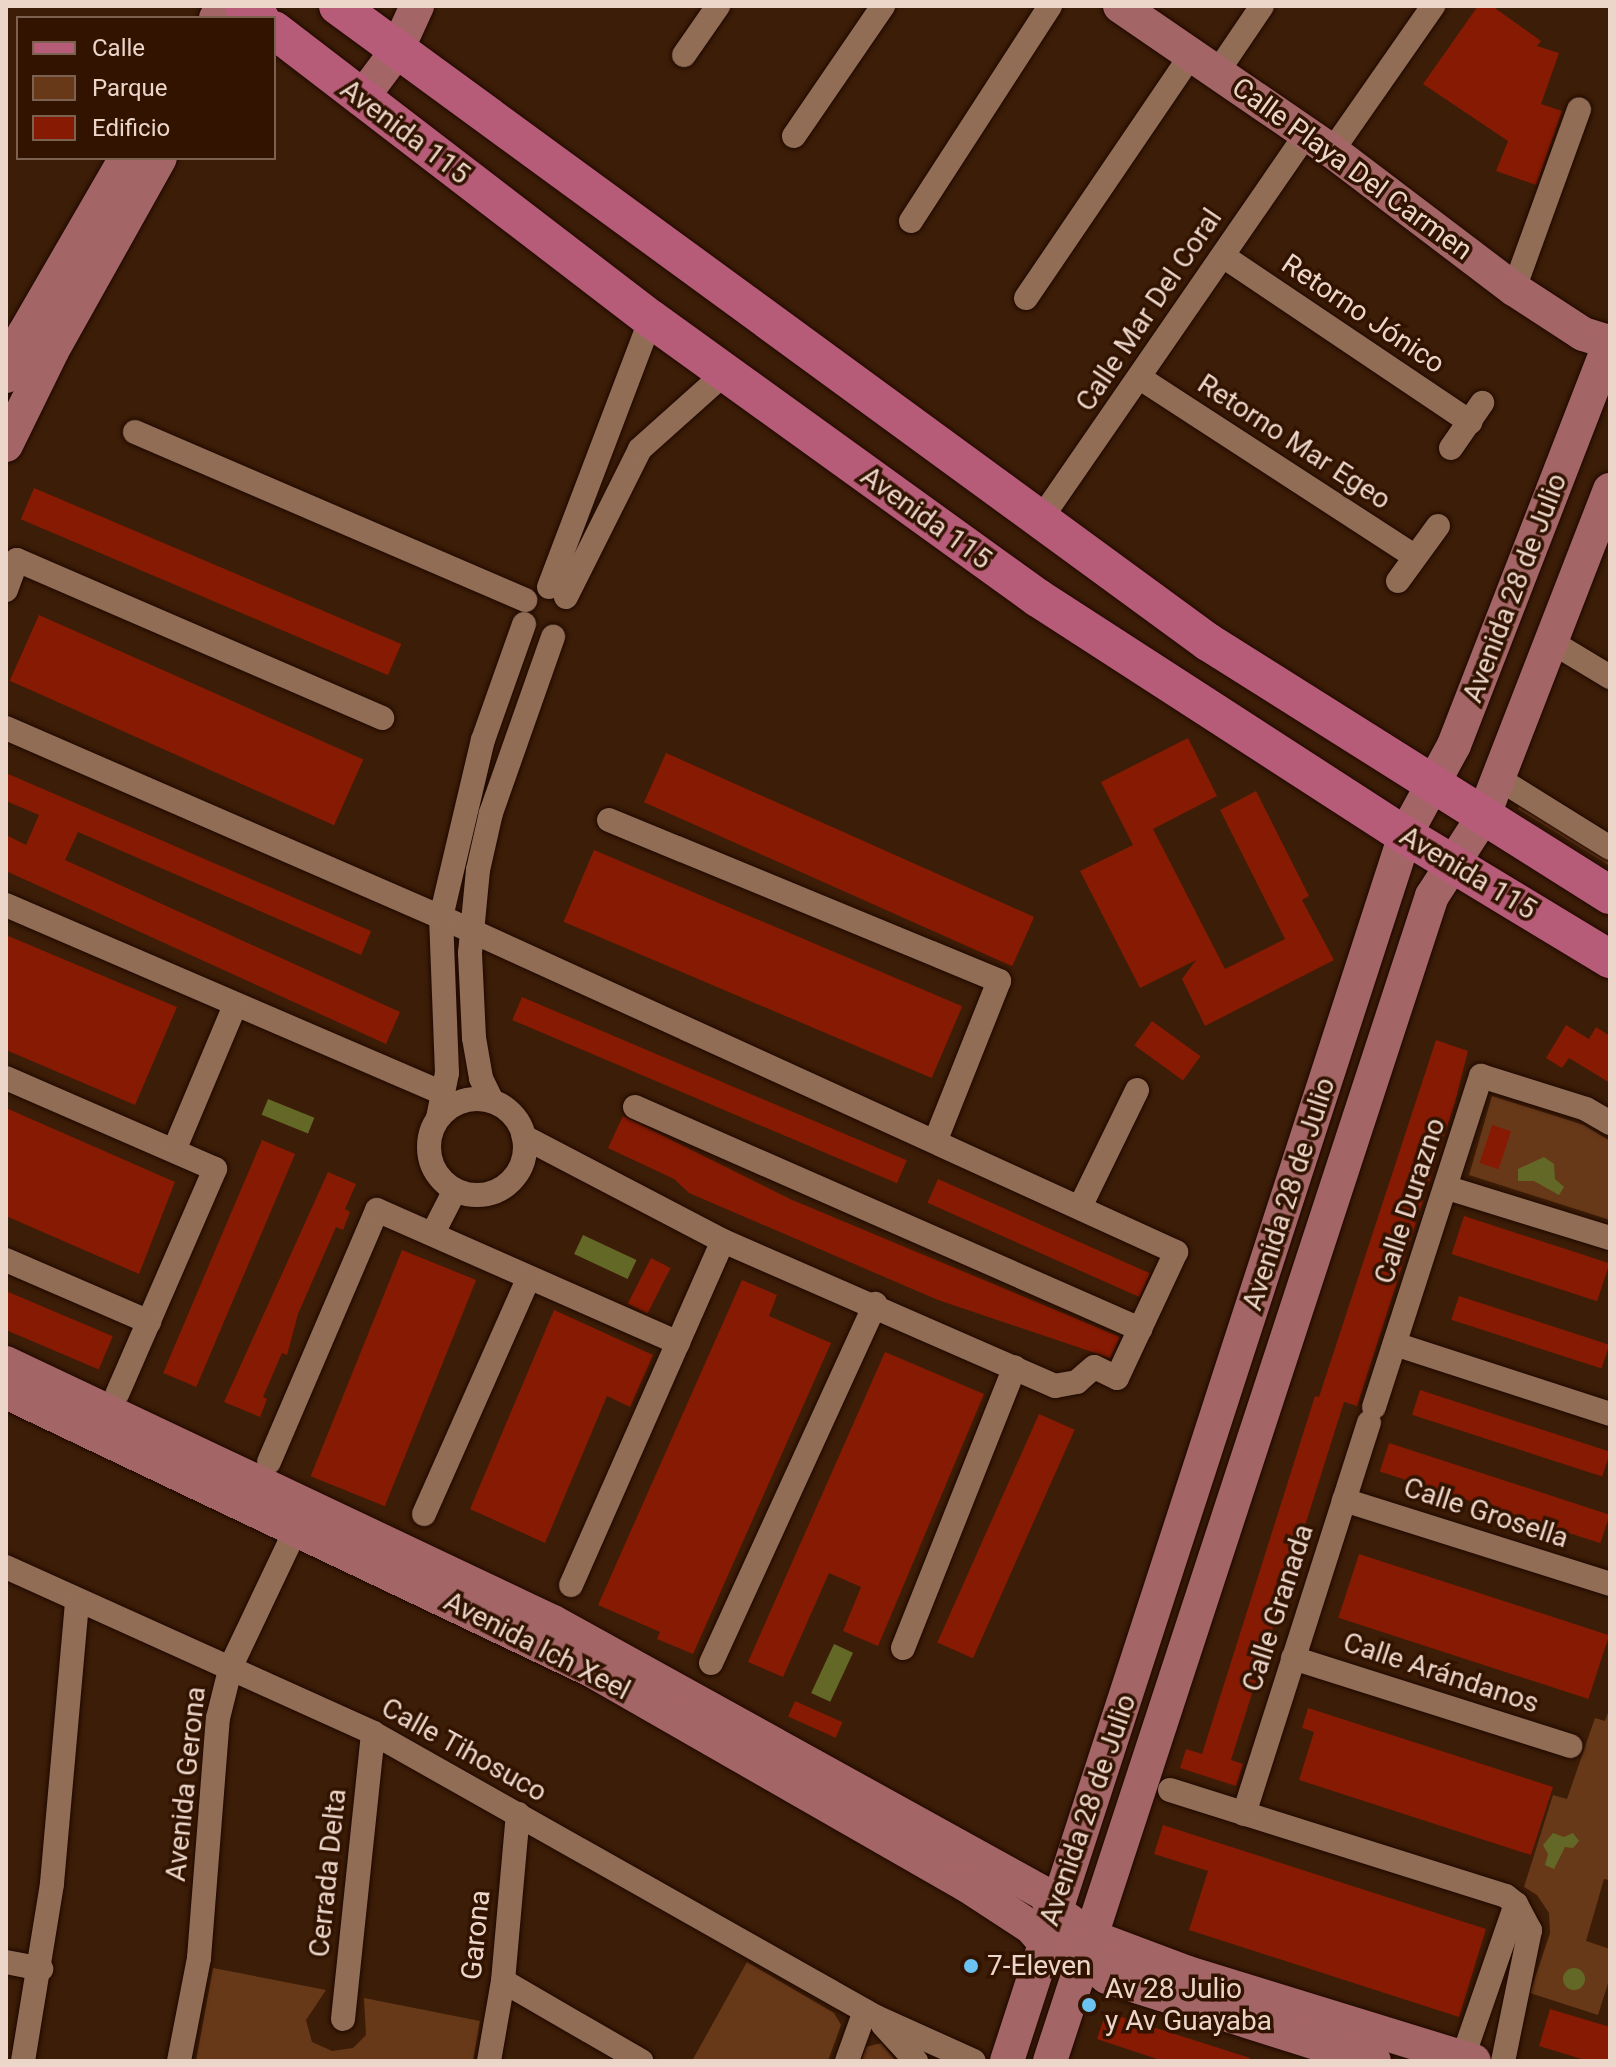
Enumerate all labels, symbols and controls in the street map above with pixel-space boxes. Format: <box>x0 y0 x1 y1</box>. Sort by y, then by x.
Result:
legend <box>16 16 276 160</box>
text: Calle <box>92 34 145 62</box>
street label: Calle Playa Del Carmen <box>1225 71 1479 267</box>
street label: Avenida 115 <box>334 72 476 192</box>
text: Parque <box>92 74 168 102</box>
text: Edificio <box>92 114 170 142</box>
street label: Calle Mar Del Coral <box>1069 202 1229 418</box>
street label: Retorno Jónico <box>1275 247 1451 381</box>
street label: Retorno Mar Egeo <box>1191 367 1397 517</box>
street label: Avenida 115 <box>854 459 998 577</box>
street label: Avenida 28 de Julio <box>1456 469 1574 707</box>
street label: Avenida 115 <box>1394 819 1542 927</box>
street label: Avenida 28 de Julio <box>1236 1073 1342 1315</box>
street label: Calle Durazno <box>1367 1114 1453 1288</box>
street label: Calle Grosella <box>1399 1471 1573 1555</box>
street label: Calle Granada <box>1235 1520 1321 1696</box>
street label: Avenida Ich Xeel <box>438 1585 636 1707</box>
street label: Calle Arándanos <box>1339 1626 1543 1720</box>
street label: Avenida Gerona <box>159 1685 213 1883</box>
street label: Avenida 28 de Julio <box>1033 1690 1143 1930</box>
street label: Calle Tihosuco <box>375 1691 553 1809</box>
street label: Cerrada Delta <box>302 1787 354 1959</box>
street label: Garona <box>455 1888 497 1982</box>
place label: 7-Eleven <box>987 1949 1092 1983</box>
marker: 7-Eleven <box>962 1957 980 1975</box>
place label: Av 28 Julio y Av Guayaba <box>1105 1972 1272 2038</box>
marker: Av 28 Julio y Av Guayaba <box>1080 1996 1098 2014</box>

